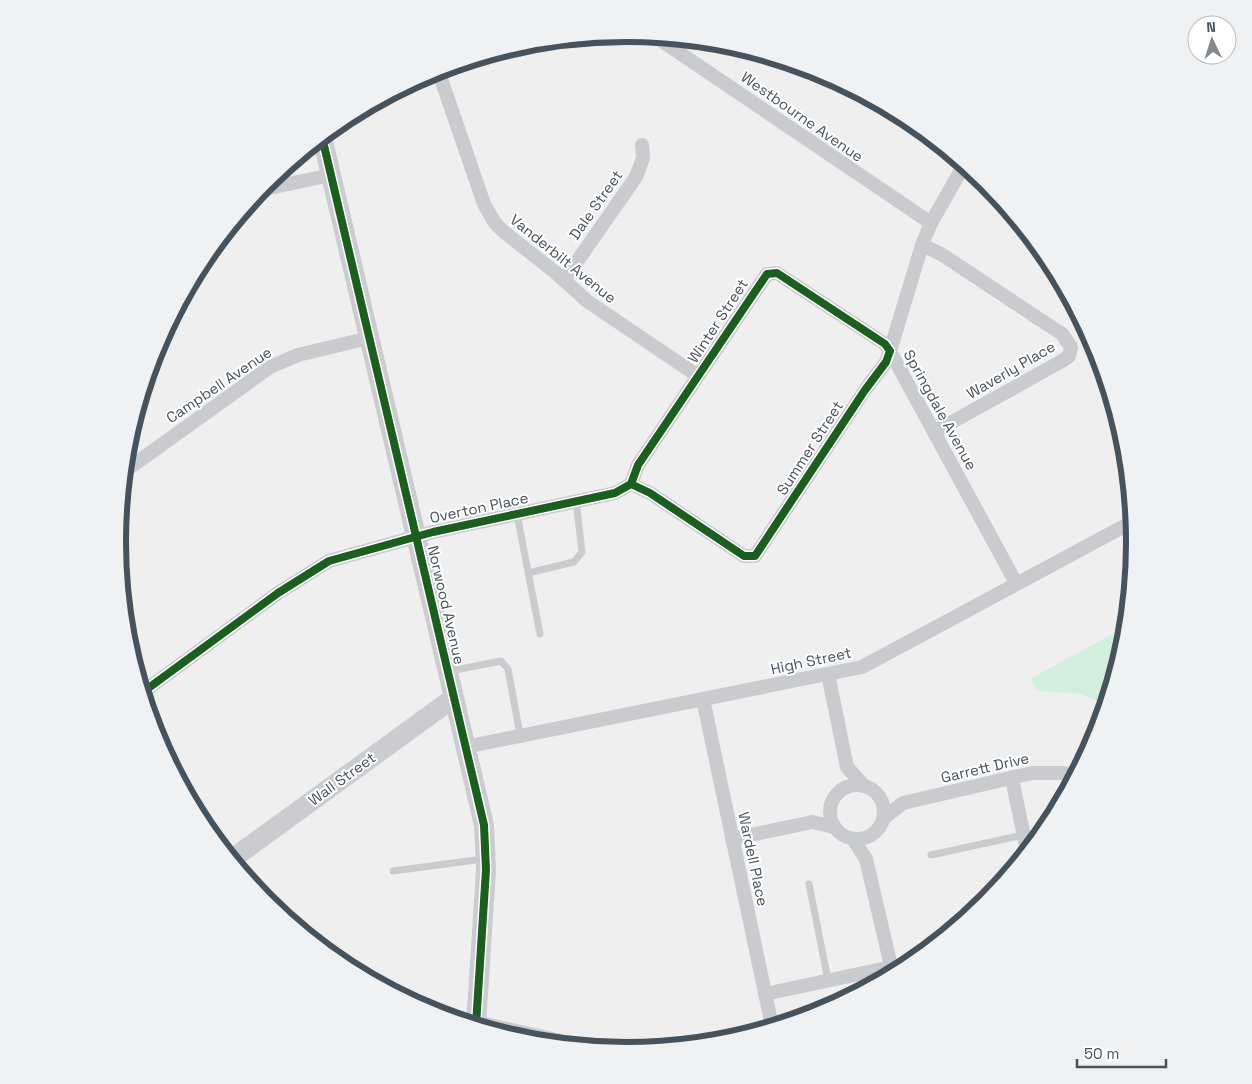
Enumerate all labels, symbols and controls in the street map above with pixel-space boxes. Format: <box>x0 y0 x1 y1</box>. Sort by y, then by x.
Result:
north arrow <box>1187 15 1237 65</box>
text: N <box>1206 18 1216 36</box>
street label: Westbourne Avenue <box>737 67 867 166</box>
street label: Dale Street <box>565 166 627 243</box>
street label: Vanderbilt Avenue <box>506 210 620 307</box>
street label: Winter Street <box>683 275 752 366</box>
street label: Waverly Place <box>963 336 1059 403</box>
street label: Campbell Avenue <box>162 342 275 427</box>
street label: Springdale Avenue <box>900 346 981 473</box>
street label: Summer Street <box>772 397 847 498</box>
street label: Overton Place <box>428 488 530 527</box>
street label: Norwood Avenue <box>424 544 469 666</box>
street label: High Street <box>769 643 853 678</box>
street label: Wall Street <box>304 748 379 809</box>
street label: Garrett Drive <box>939 748 1031 787</box>
street label: Wardell Place <box>734 810 773 908</box>
scale bar <box>1077 1036 1166 1068</box>
text: 50 m <box>1084 1044 1119 1063</box>

